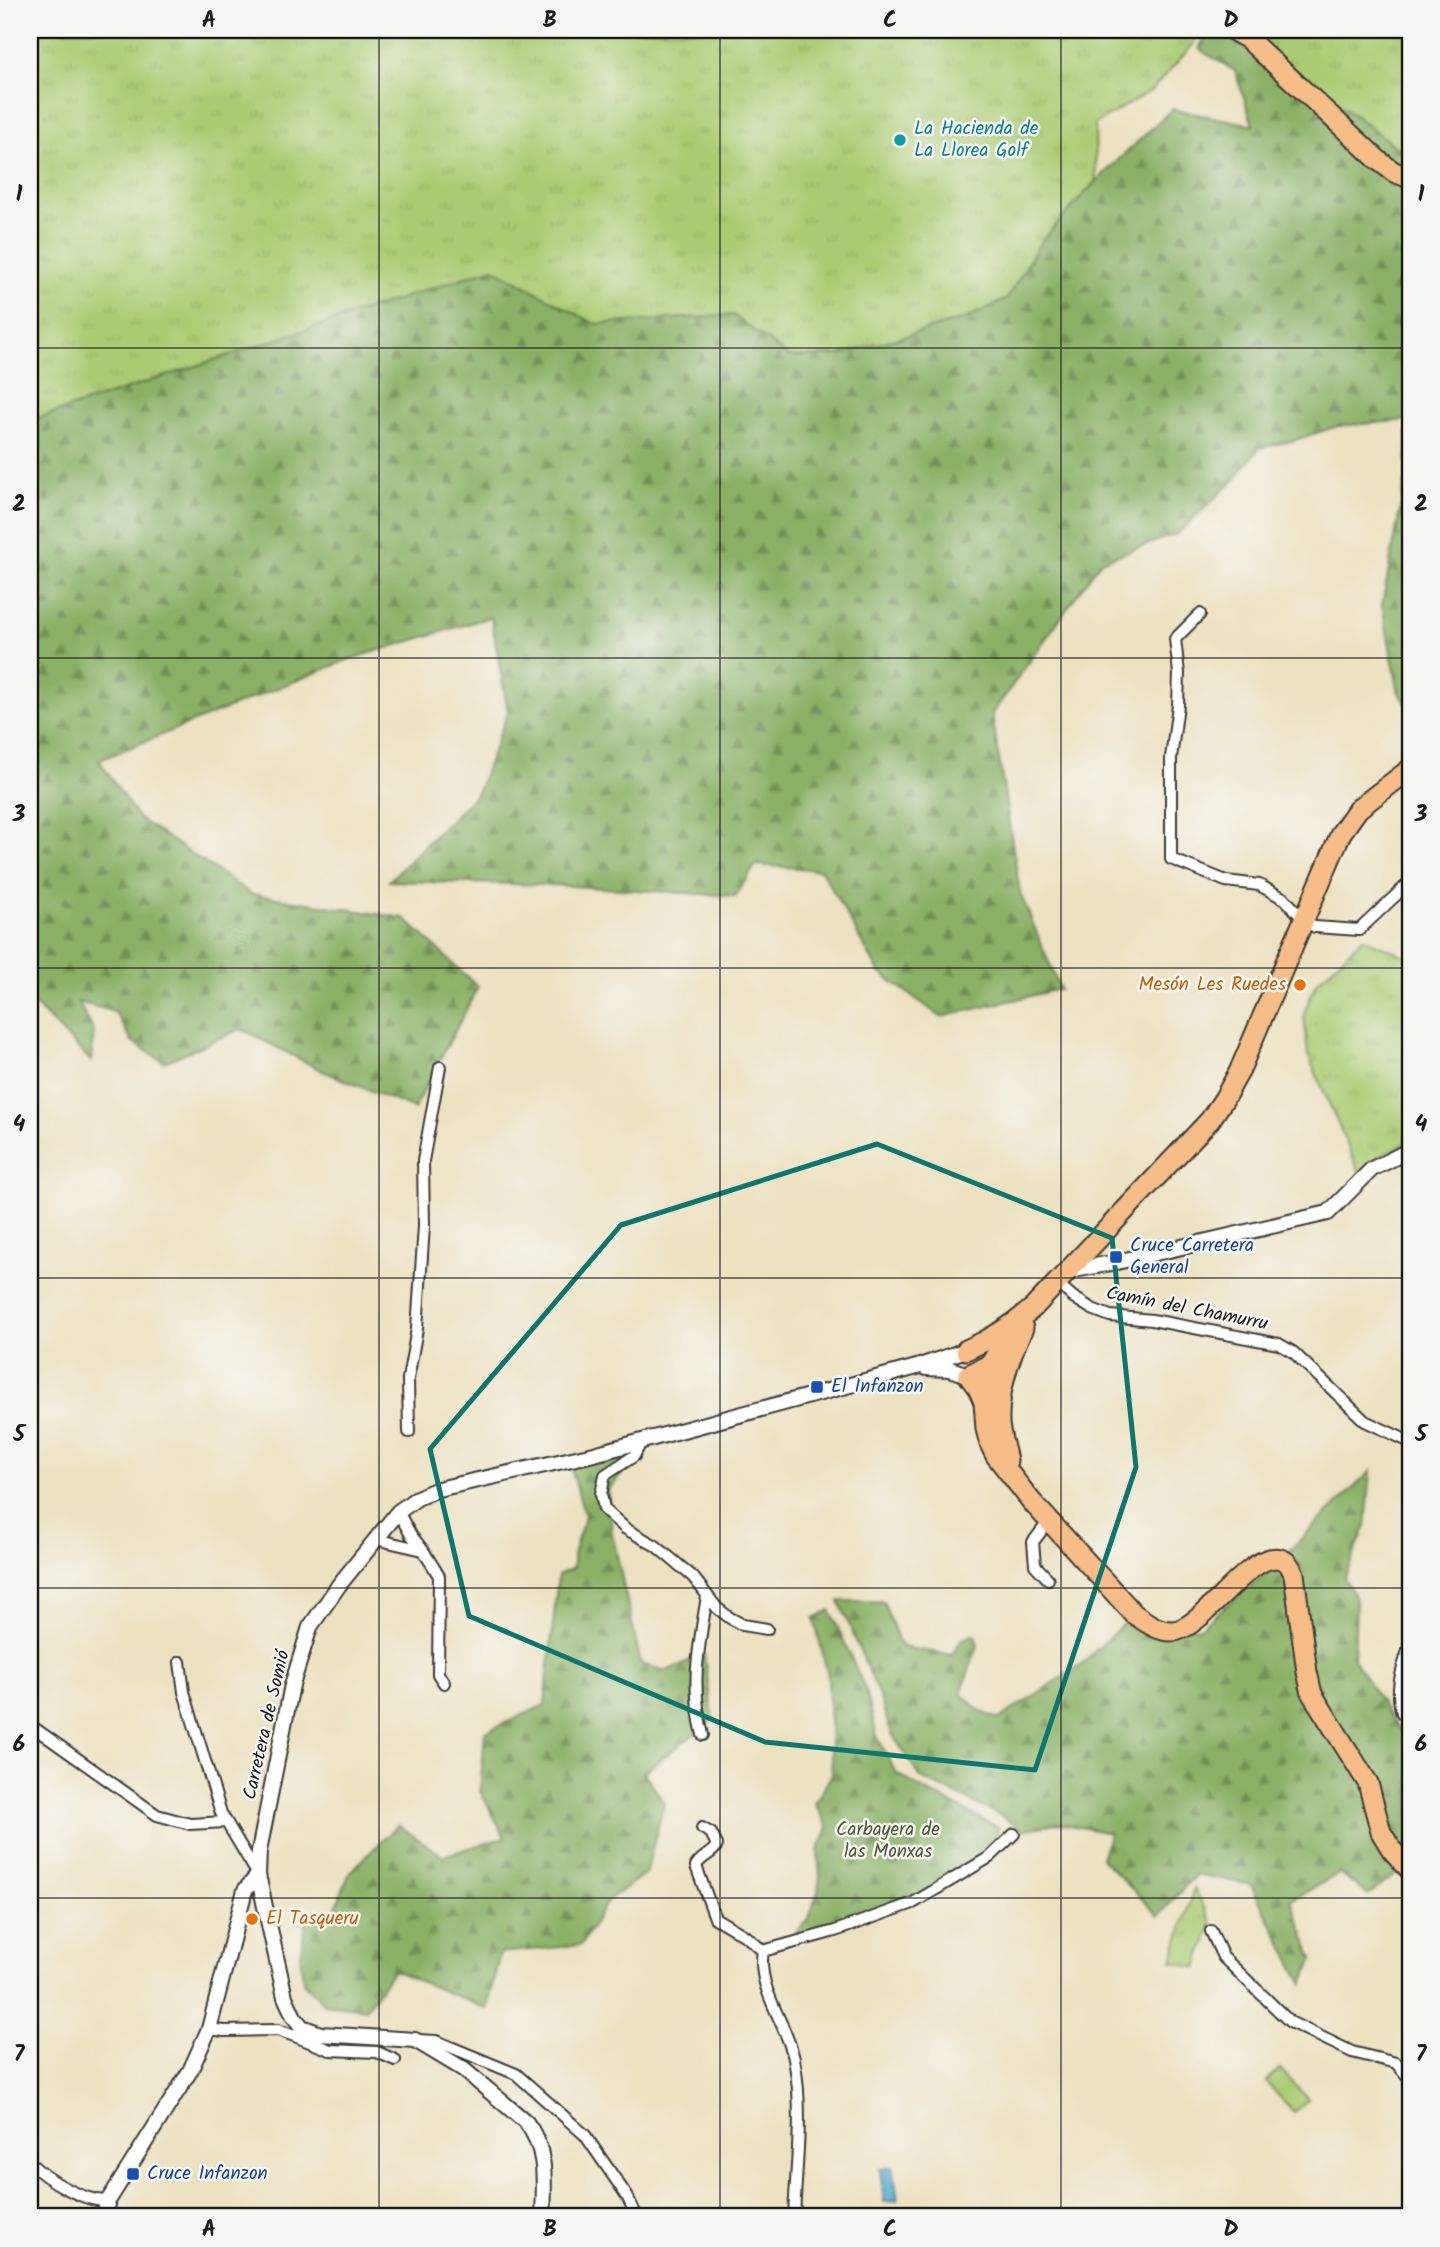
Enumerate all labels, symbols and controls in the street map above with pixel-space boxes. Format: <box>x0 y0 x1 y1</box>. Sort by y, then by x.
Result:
text: A <box>202 3 216 39</box>
text: B <box>543 3 557 39</box>
text: C <box>883 3 897 39</box>
text: D <box>1223 3 1239 39</box>
place label: La Hacienda de La Llorea Golf <box>914 114 1039 166</box>
marker: La Hacienda de La Llorea Golf <box>892 132 908 148</box>
text: 1 <box>16 177 23 213</box>
text: 1 <box>1418 177 1425 213</box>
text: 2 <box>12 487 26 523</box>
text: 2 <box>1414 487 1428 523</box>
text: 3 <box>12 797 26 833</box>
text: 3 <box>1414 797 1428 833</box>
place label: Mesón Les Ruedes <box>1138 970 1286 1000</box>
marker: Mesón Les Ruedes <box>1292 977 1308 993</box>
text: 4 <box>13 1107 26 1143</box>
text: 4 <box>1415 1107 1428 1143</box>
place label: Cruce Carretera General <box>1130 1231 1254 1283</box>
marker: Cruce Carretera General <box>1108 1249 1124 1265</box>
street label: Camín del Chamurru <box>1103 1279 1271 1339</box>
place label: El Infanzon <box>831 1372 924 1402</box>
marker: El Infanzon <box>809 1379 825 1395</box>
text: 5 <box>12 1417 27 1453</box>
text: 5 <box>1414 1417 1429 1453</box>
street label: Carretera de Somió <box>235 1646 299 1803</box>
text: 6 <box>13 1727 25 1763</box>
text: 6 <box>1415 1727 1427 1763</box>
park label: Carbayera de las Monxas <box>836 1815 940 1867</box>
place label: El Tasqueru <box>266 1904 359 1934</box>
marker: El Tasqueru <box>244 1911 260 1927</box>
text: 7 <box>14 2037 26 2073</box>
text: 7 <box>1416 2037 1428 2073</box>
place label: Cruce Infanzon <box>147 2159 268 2189</box>
marker: Cruce Infanzon <box>125 2166 141 2182</box>
text: A <box>202 2212 216 2247</box>
text: B <box>543 2212 557 2247</box>
text: C <box>883 2212 897 2247</box>
text: D <box>1223 2212 1239 2247</box>

